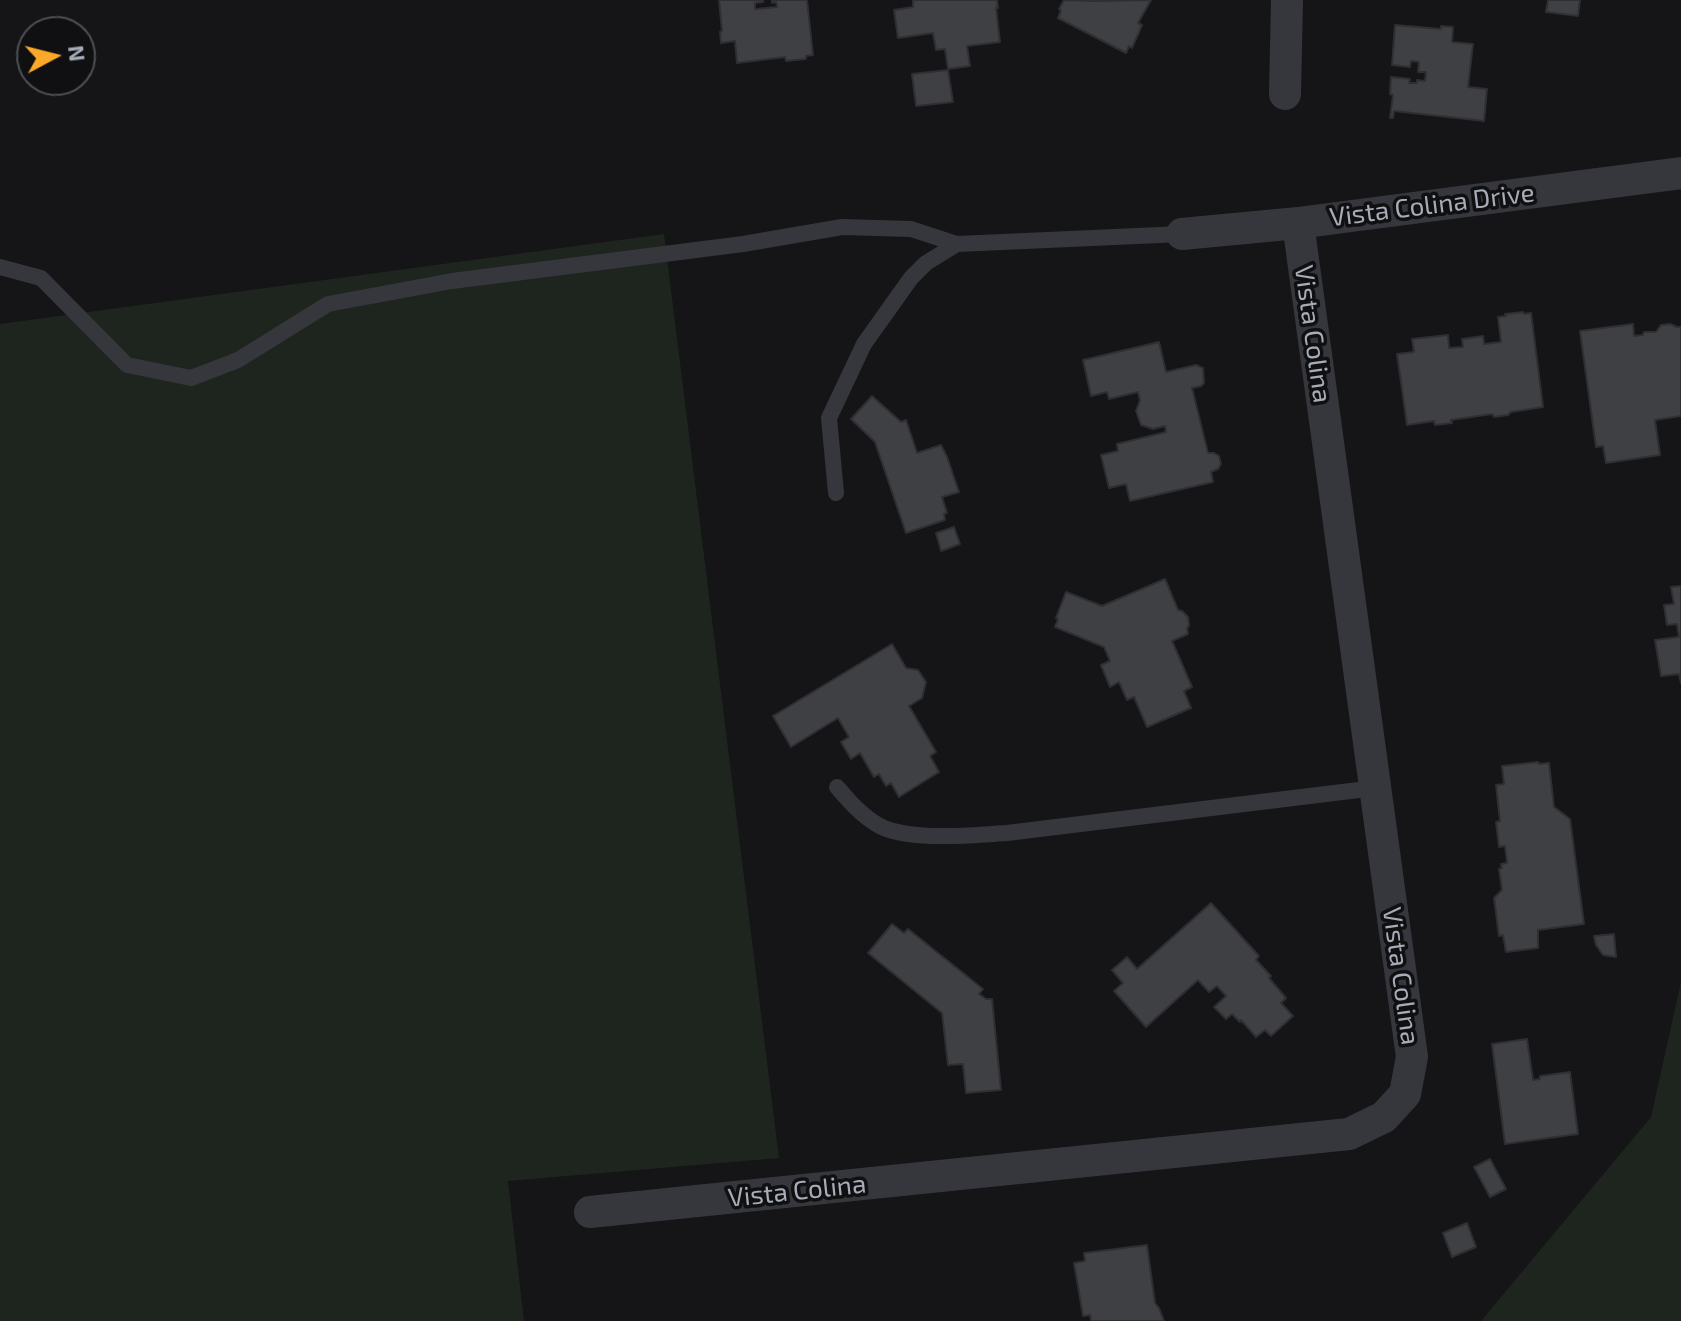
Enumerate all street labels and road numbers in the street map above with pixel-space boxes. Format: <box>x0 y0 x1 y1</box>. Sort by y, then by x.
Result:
street label: Vista Colina Drive <box>1328 177 1536 233</box>
street label: Vista Colina <box>1288 263 1338 405</box>
street label: Vista Colina <box>1376 905 1426 1047</box>
street label: Vista Colina <box>726 1168 868 1214</box>

